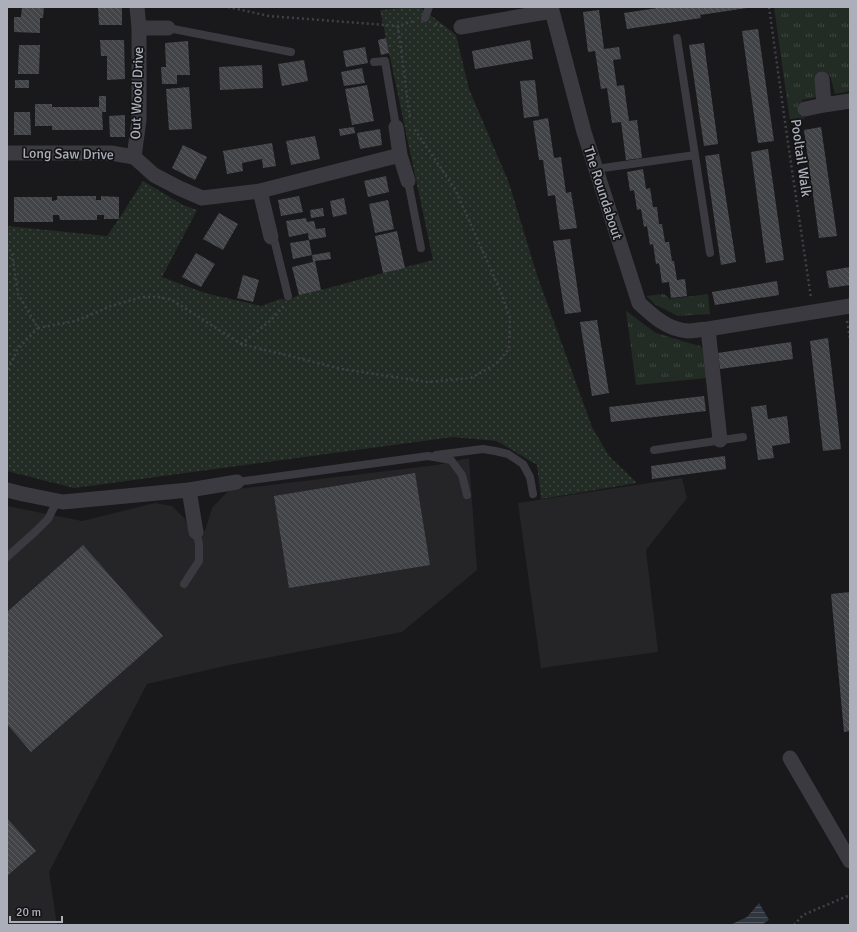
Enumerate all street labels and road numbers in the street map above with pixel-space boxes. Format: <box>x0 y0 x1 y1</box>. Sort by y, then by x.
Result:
street label: Out Wood Drive <box>127 46 147 140</box>
street label: Pooltail Walk <box>787 118 815 198</box>
street label: The Roundabout <box>580 144 626 242</box>
street label: Long Saw Drive <box>22 145 114 163</box>

